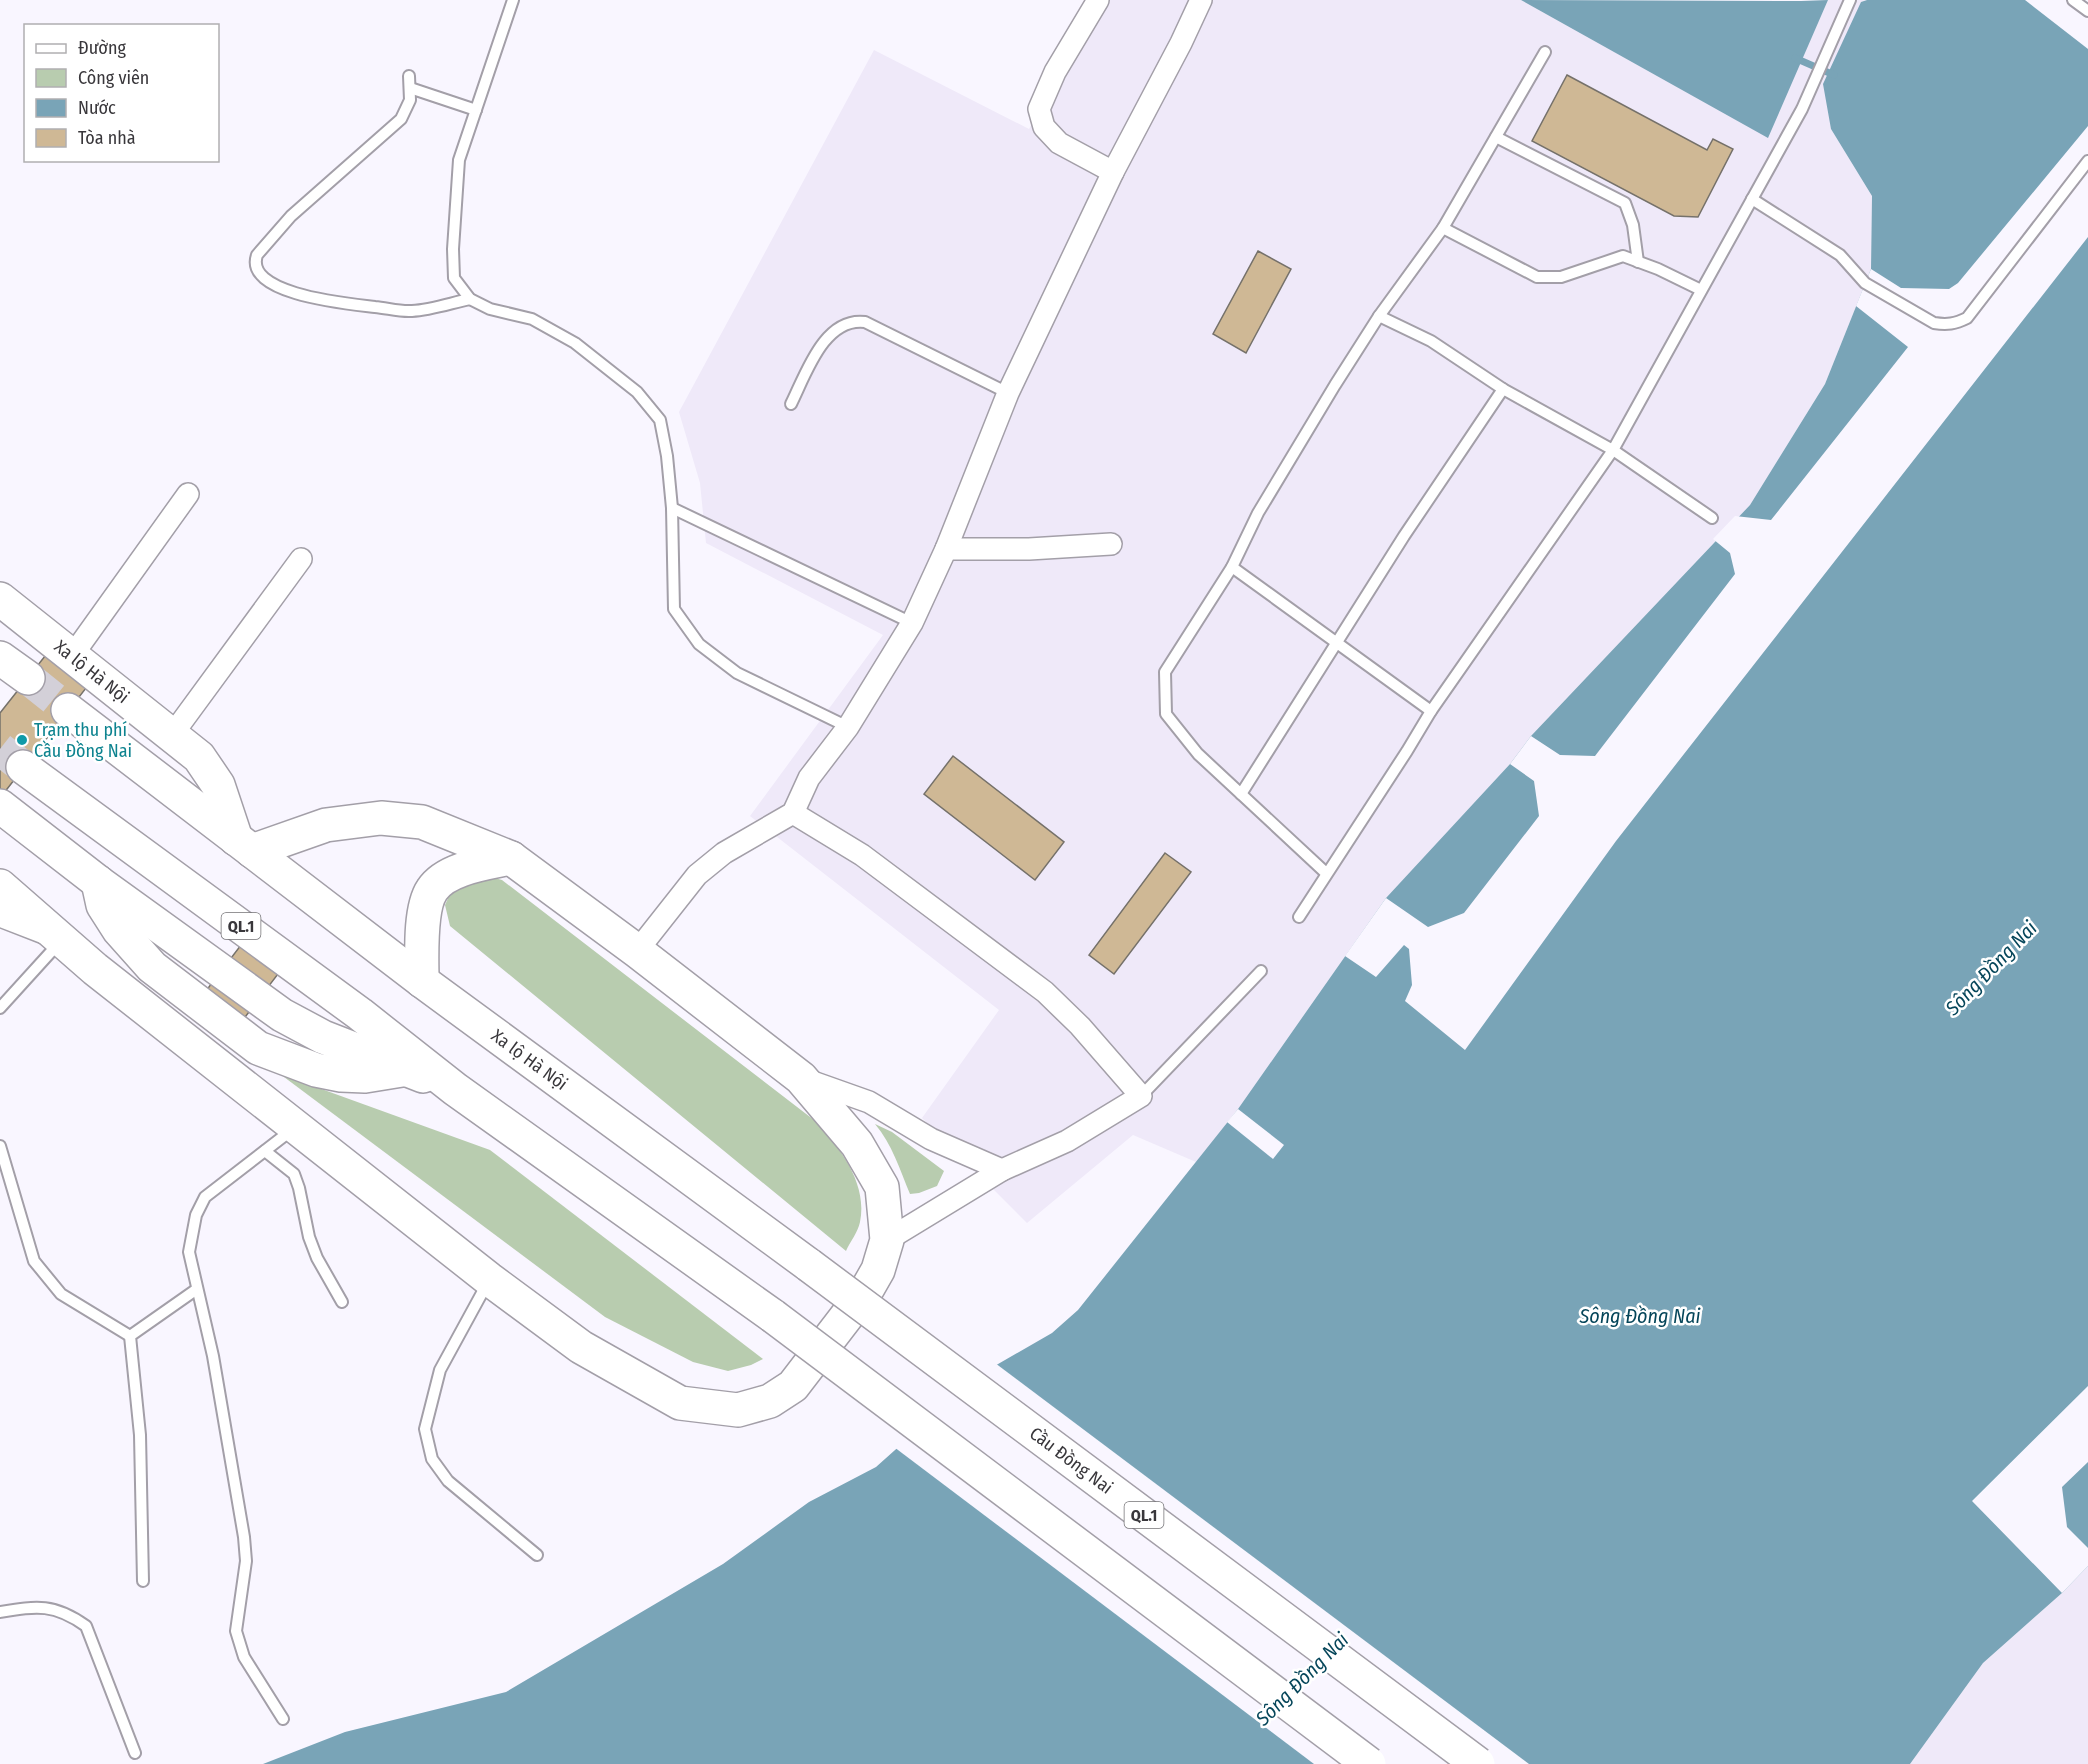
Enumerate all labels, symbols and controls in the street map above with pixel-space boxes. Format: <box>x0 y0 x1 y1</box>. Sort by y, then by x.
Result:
legend <box>24 24 219 162</box>
text: Đường <box>78 37 126 59</box>
text: Công viên <box>78 67 149 89</box>
text: Nước <box>78 97 116 119</box>
text: Tòa nhà <box>78 127 136 149</box>
street label: Xa lộ Hà Nội <box>50 635 133 708</box>
place label: Trạm thu phí Cầu Đồng Nai <box>34 719 132 762</box>
marker: Trạm thu phí Cầu Đồng Nai <box>15 733 29 747</box>
road number: QL.1 <box>222 913 260 939</box>
water label: Sông Đồng Nai <box>1940 916 2042 1021</box>
street label: Xa lộ Hà Nội <box>487 1025 572 1095</box>
water label: Sông Đồng Nai <box>1578 1304 1701 1328</box>
street label: Cầu Đồng Nai <box>1025 1422 1117 1499</box>
road number: QL.1 <box>1124 1502 1164 1528</box>
water label: Sông Đồng Nai <box>1250 1628 1353 1731</box>

